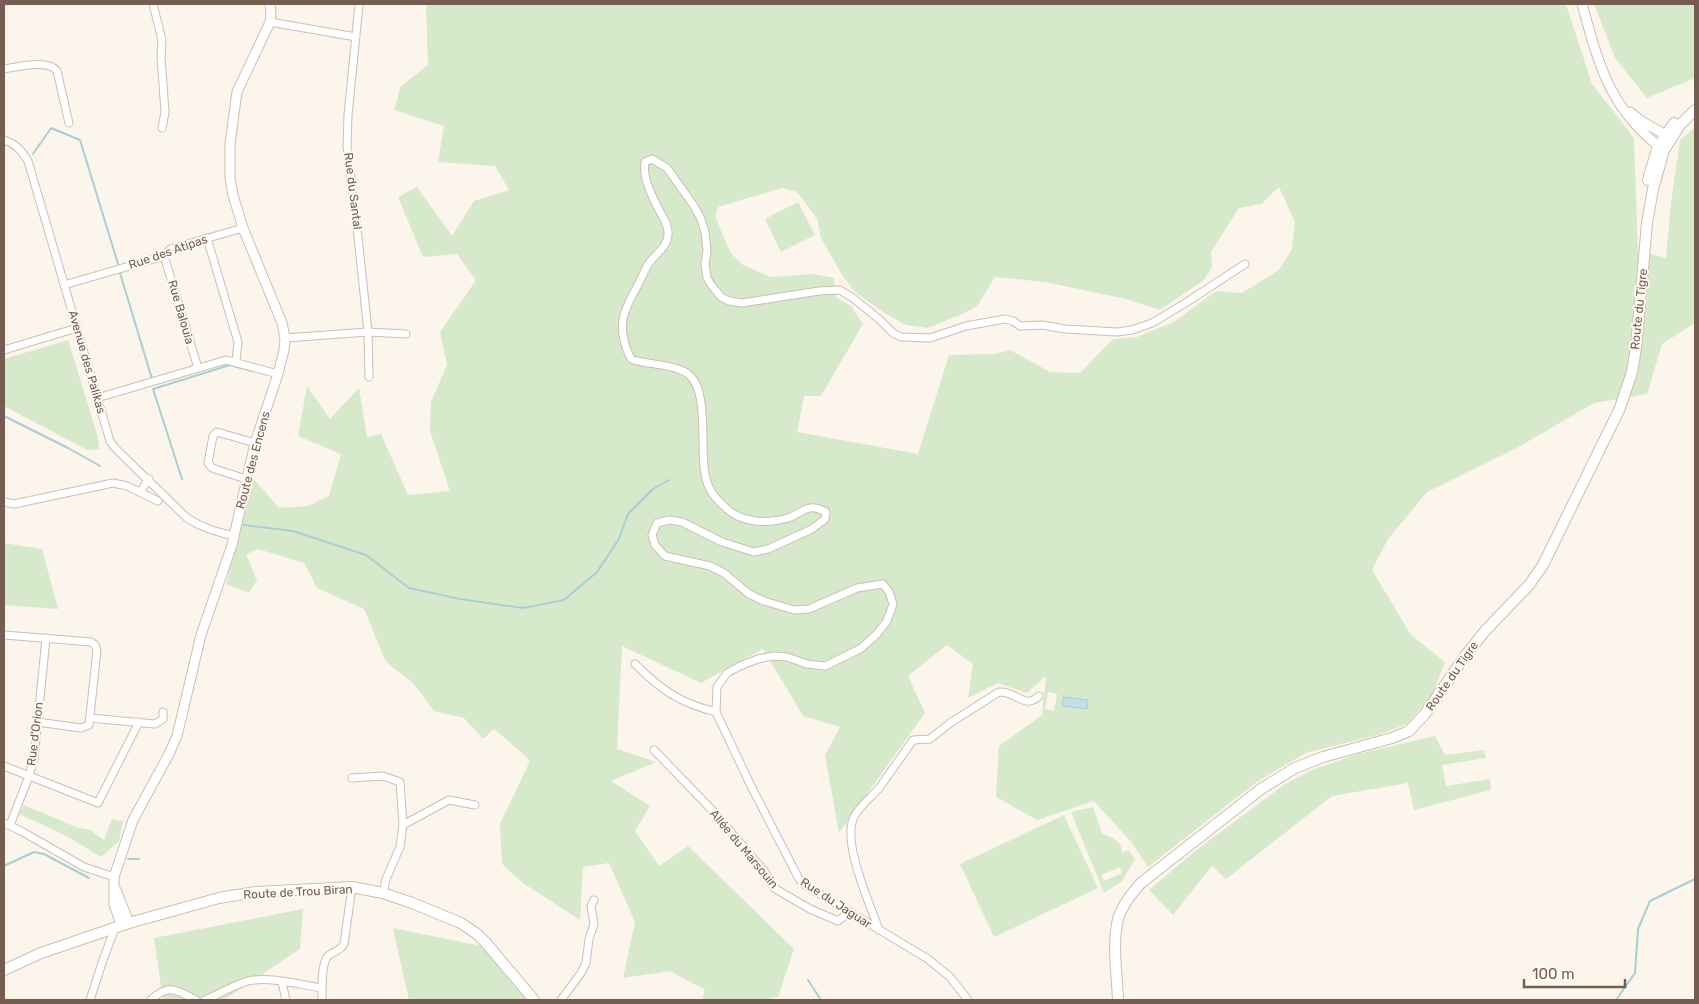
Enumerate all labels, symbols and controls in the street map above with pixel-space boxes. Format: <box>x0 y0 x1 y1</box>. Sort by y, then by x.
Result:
street label: Rue du Santal <box>341 152 365 230</box>
street label: Rue des Atipas <box>127 232 209 272</box>
street label: Route du Tigre <box>1628 268 1650 350</box>
street label: Rue Balouia <box>165 278 197 346</box>
street label: Avenue des Palikas <box>66 309 108 415</box>
street label: Route des Encens <box>233 410 273 510</box>
street label: Route du Tigre <box>1423 638 1481 713</box>
street label: Rue d'Orion <box>24 701 46 767</box>
street label: Allée du Marsouin <box>707 807 781 891</box>
street label: Rue du Jaguar <box>798 875 874 931</box>
street label: Route de Trou Biran <box>243 882 353 902</box>
scale bar <box>1524 956 1625 988</box>
text: 100 m <box>1532 965 1574 983</box>

